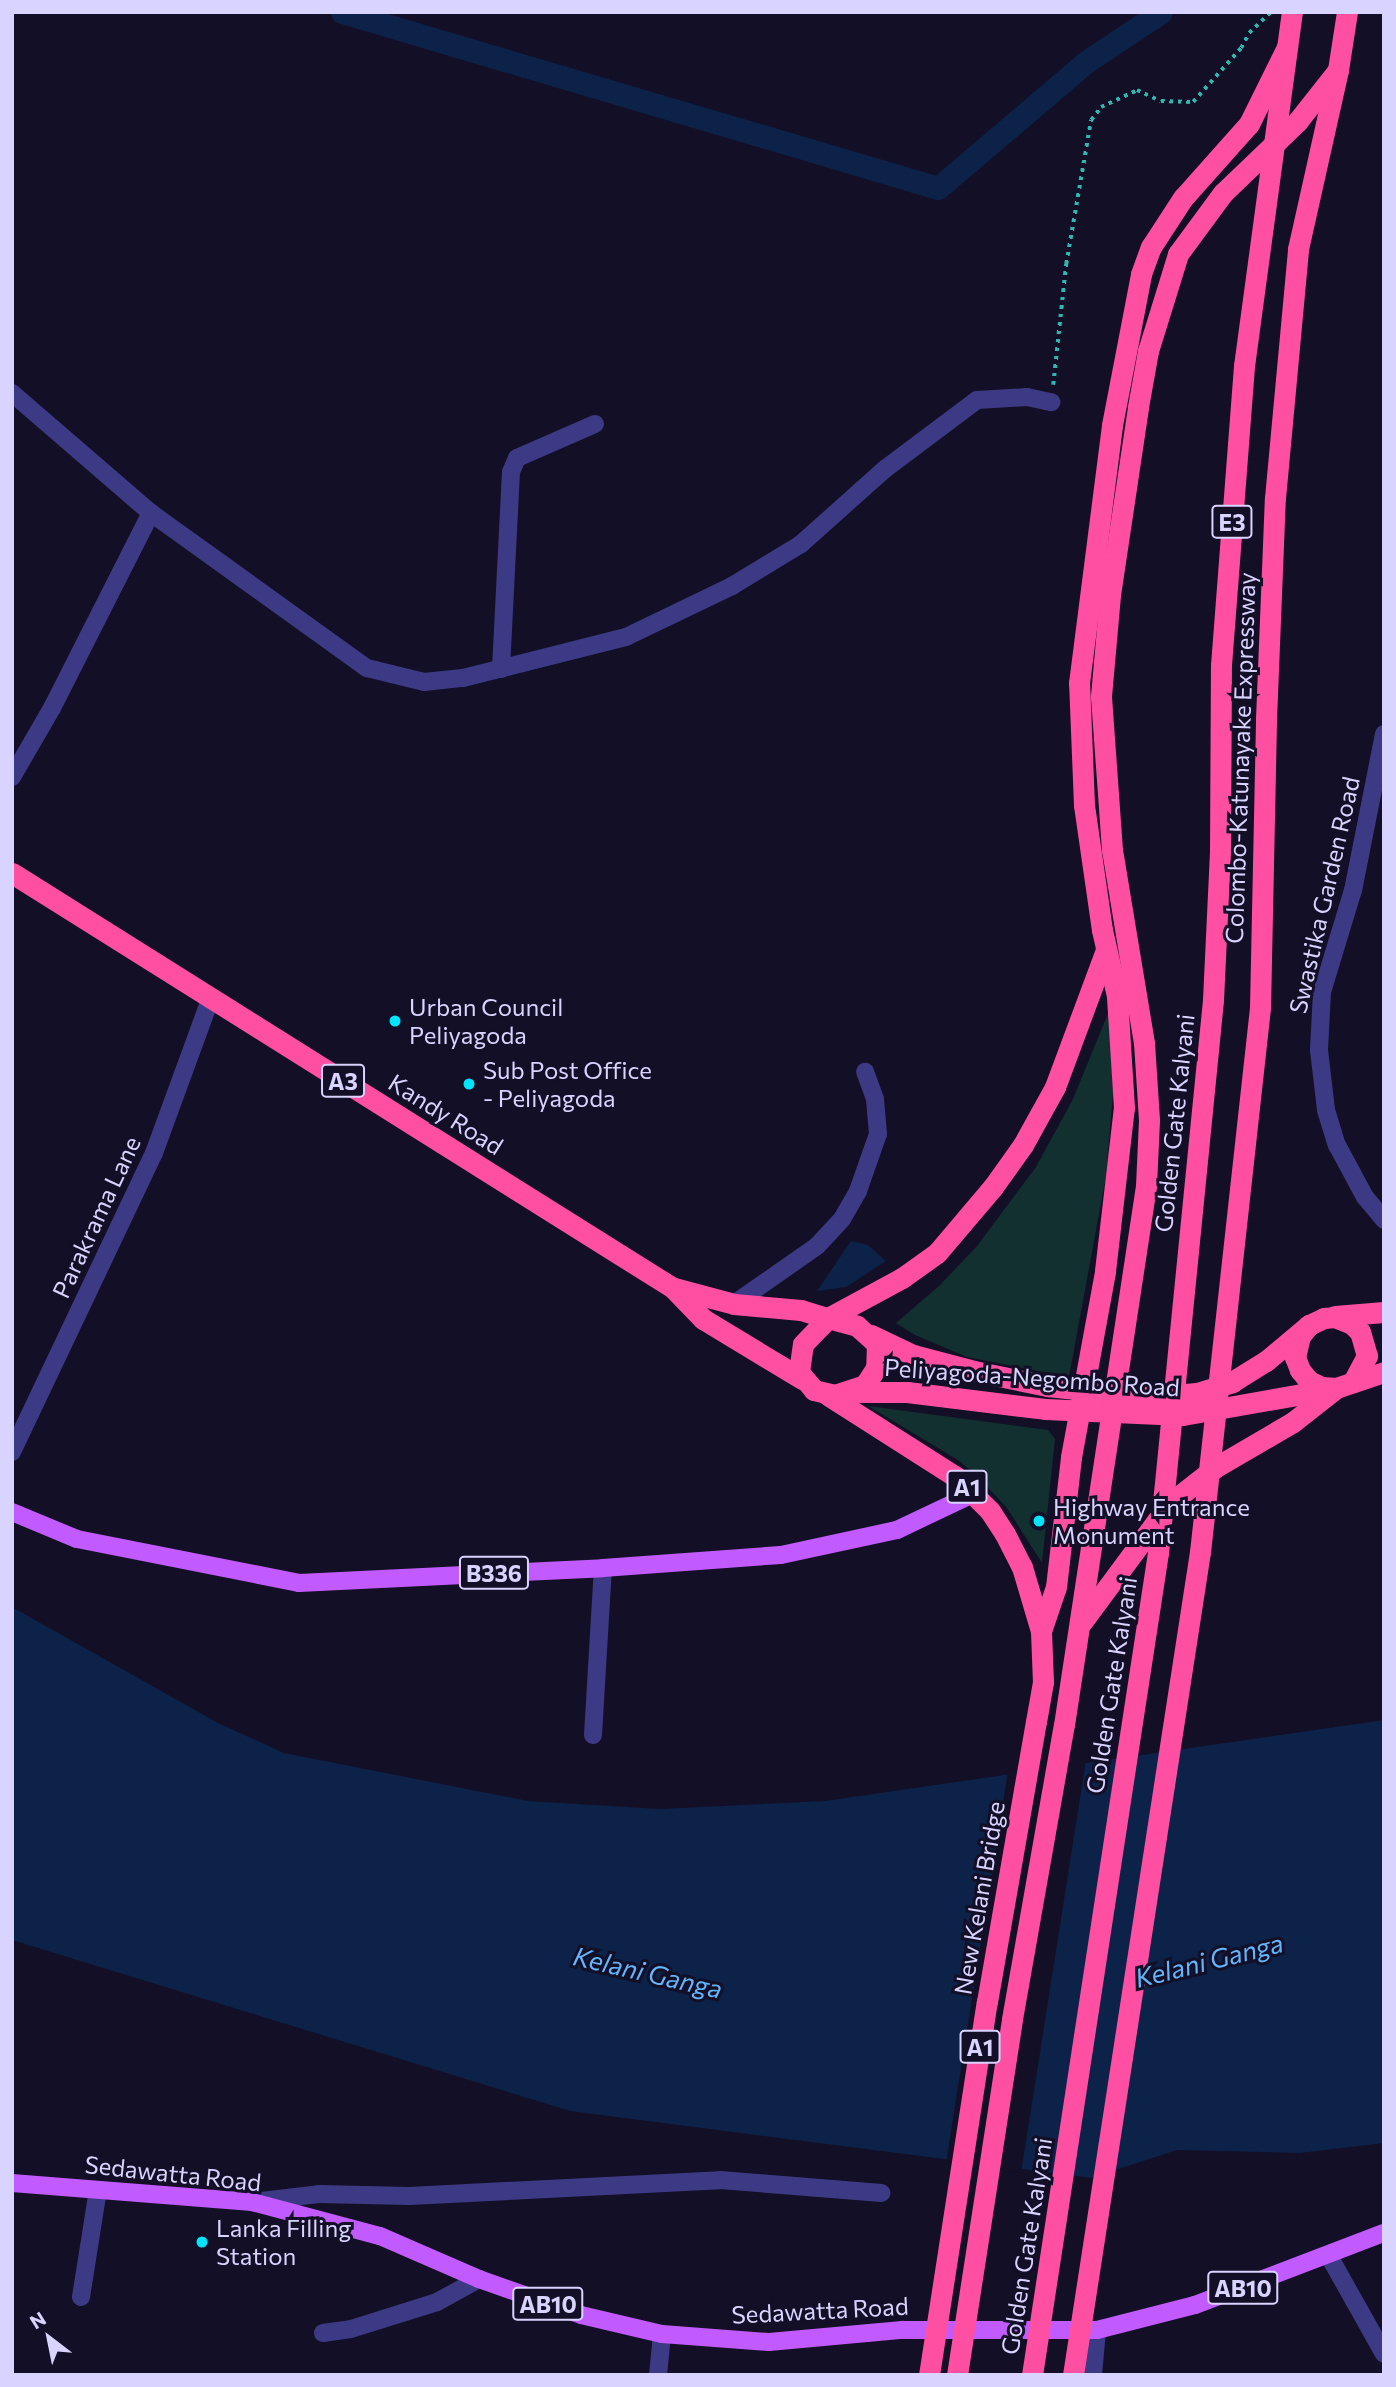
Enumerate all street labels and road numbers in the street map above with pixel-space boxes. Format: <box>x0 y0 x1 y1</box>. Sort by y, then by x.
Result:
road number: E3 <box>1211 502 1253 542</box>
street label: Colombo-Katunayake Expressway <box>1219 572 1261 944</box>
street label: Swastika Garden Road <box>1283 774 1365 1016</box>
street label: Golden Gate Kalyani <box>1148 1012 1200 1234</box>
road number: A3 <box>320 1062 366 1100</box>
street label: Kandy Road <box>384 1068 508 1160</box>
street label: Parakrama Lane <box>46 1132 146 1302</box>
street label: Peliyagoda-Negombo Road <box>883 1352 1181 1402</box>
road number: A1 <box>946 1468 988 1506</box>
road number: B336 <box>457 1554 531 1592</box>
street label: Golden Gate Kalyani <box>1080 1574 1142 1796</box>
street label: New Kelani Bridge <box>948 1799 1010 1997</box>
road number: A1 <box>959 2028 1001 2066</box>
street label: Golden Gate Kalyani <box>995 2135 1057 2357</box>
street label: Sedawatta Road <box>83 2149 263 2197</box>
road number: AB10 <box>1206 2268 1280 2308</box>
road number: AB10 <box>511 2284 585 2324</box>
street label: Sedawatta Road <box>731 2291 909 2329</box>

